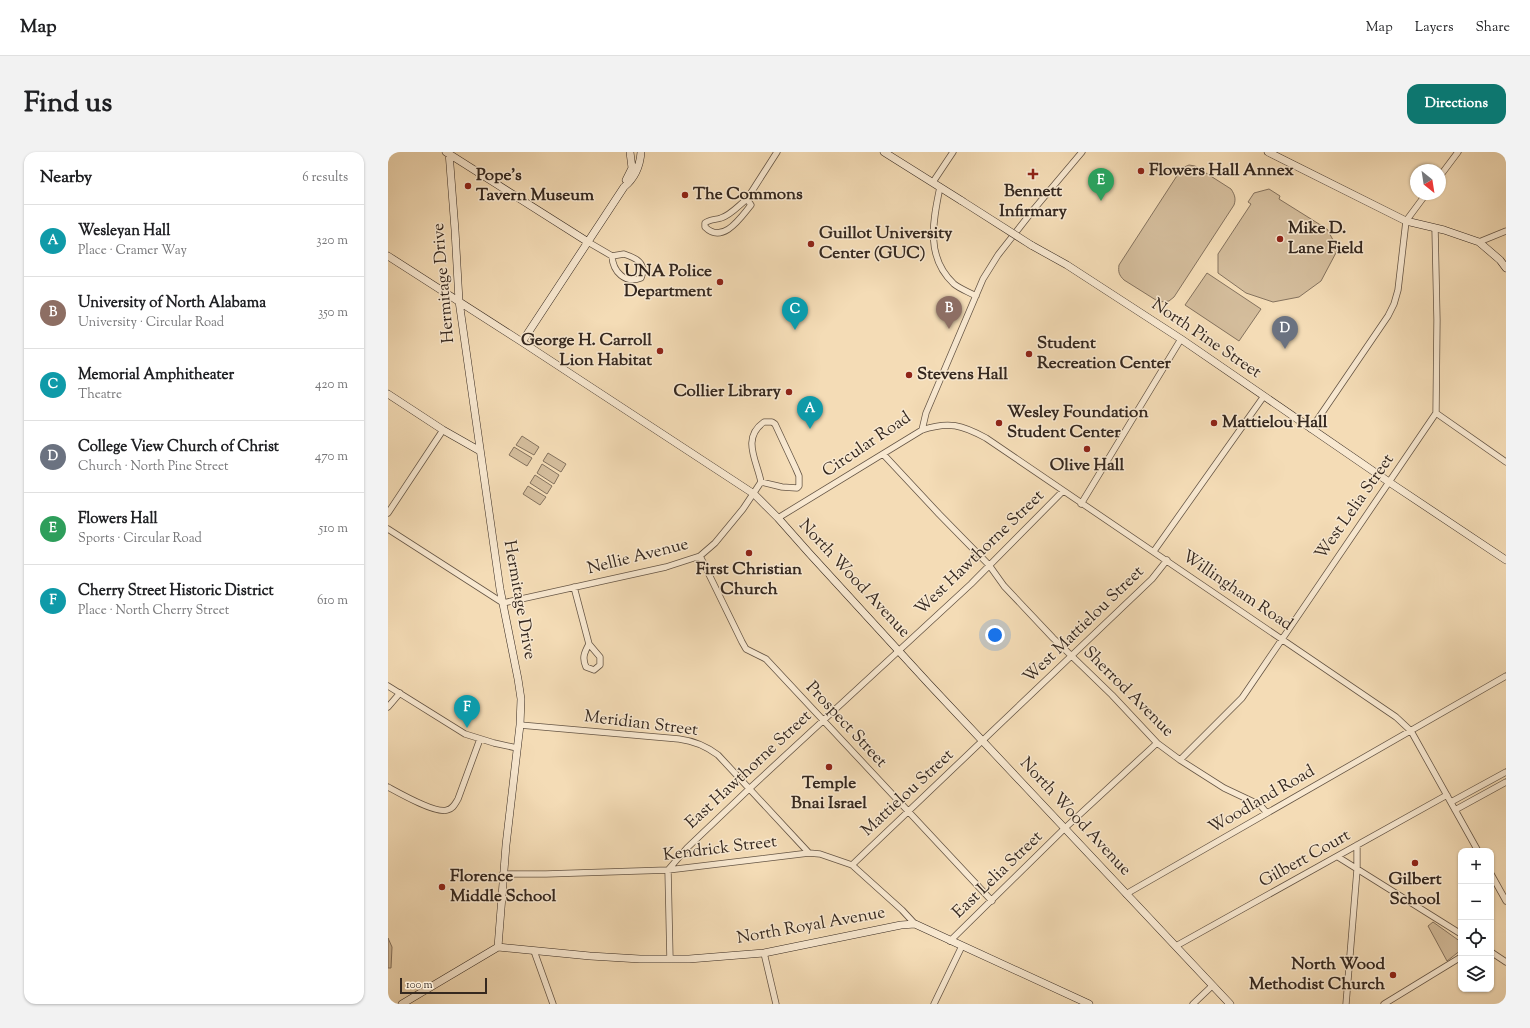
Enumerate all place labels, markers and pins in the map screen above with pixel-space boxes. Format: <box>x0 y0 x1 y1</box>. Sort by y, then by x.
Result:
place label: Flowers Hall Annex <box>1149 159 1294 183</box>
place label: Pope's Tavern Museum <box>476 164 595 208</box>
marker: Flowers Hall Annex <box>1136 166 1146 176</box>
marker: Bennett Infirmary <box>1027 168 1039 180</box>
pin: E <box>1088 168 1114 201</box>
place label: Bennett Infirmary <box>999 180 1067 224</box>
marker: Pope's Tavern Museum <box>463 181 473 191</box>
place label: The Commons <box>693 183 803 207</box>
marker: The Commons <box>680 190 690 200</box>
place label: Mike D. Lane Field <box>1288 217 1364 261</box>
place label: Guillot University Center (GUC) <box>819 222 953 266</box>
marker: Mike D. Lane Field <box>1275 234 1285 244</box>
marker: Guillot University Center (GUC) <box>806 239 816 249</box>
place label: UNA Police Department <box>624 260 712 304</box>
marker: UNA Police Department <box>715 277 725 287</box>
pin: B <box>936 296 962 329</box>
pin: C <box>782 297 808 330</box>
pin: D <box>1272 316 1298 349</box>
place label: George H. Carroll Lion Habitat <box>521 329 652 373</box>
place label: Student Recreation Center <box>1037 332 1172 376</box>
marker: George H. Carroll Lion Habitat <box>655 346 665 356</box>
marker: Student Recreation Center <box>1024 349 1034 359</box>
place label: Stevens Hall <box>917 363 1008 387</box>
marker: Stevens Hall <box>904 370 914 380</box>
place label: Collier Library <box>673 380 782 404</box>
marker: Collier Library <box>784 387 794 397</box>
pin: A <box>797 396 823 429</box>
place label: Wesley Foundation Student Center <box>1007 401 1149 445</box>
place label: Mattielou Hall <box>1222 411 1328 435</box>
marker: Wesley Foundation Student Center <box>994 418 1004 428</box>
marker: Mattielou Hall <box>1209 418 1219 428</box>
marker: Olive Hall <box>1082 444 1092 454</box>
place label: Olive Hall <box>1050 454 1125 478</box>
marker: First Christian Church <box>744 548 754 558</box>
place label: First Christian Church <box>696 558 803 602</box>
pin: F <box>454 695 480 728</box>
marker: Temple Bnai Israel <box>824 762 834 772</box>
place label: Temple Bnai Israel <box>791 772 867 816</box>
marker: Gilbert School <box>1410 858 1420 868</box>
place label: Florence Middle School <box>450 865 557 909</box>
place label: Gilbert School <box>1388 868 1442 912</box>
marker: Florence Middle School <box>437 882 447 892</box>
place label: North Wood Methodist Church <box>1249 953 1385 997</box>
marker: North Wood Methodist Church <box>1388 970 1398 980</box>

